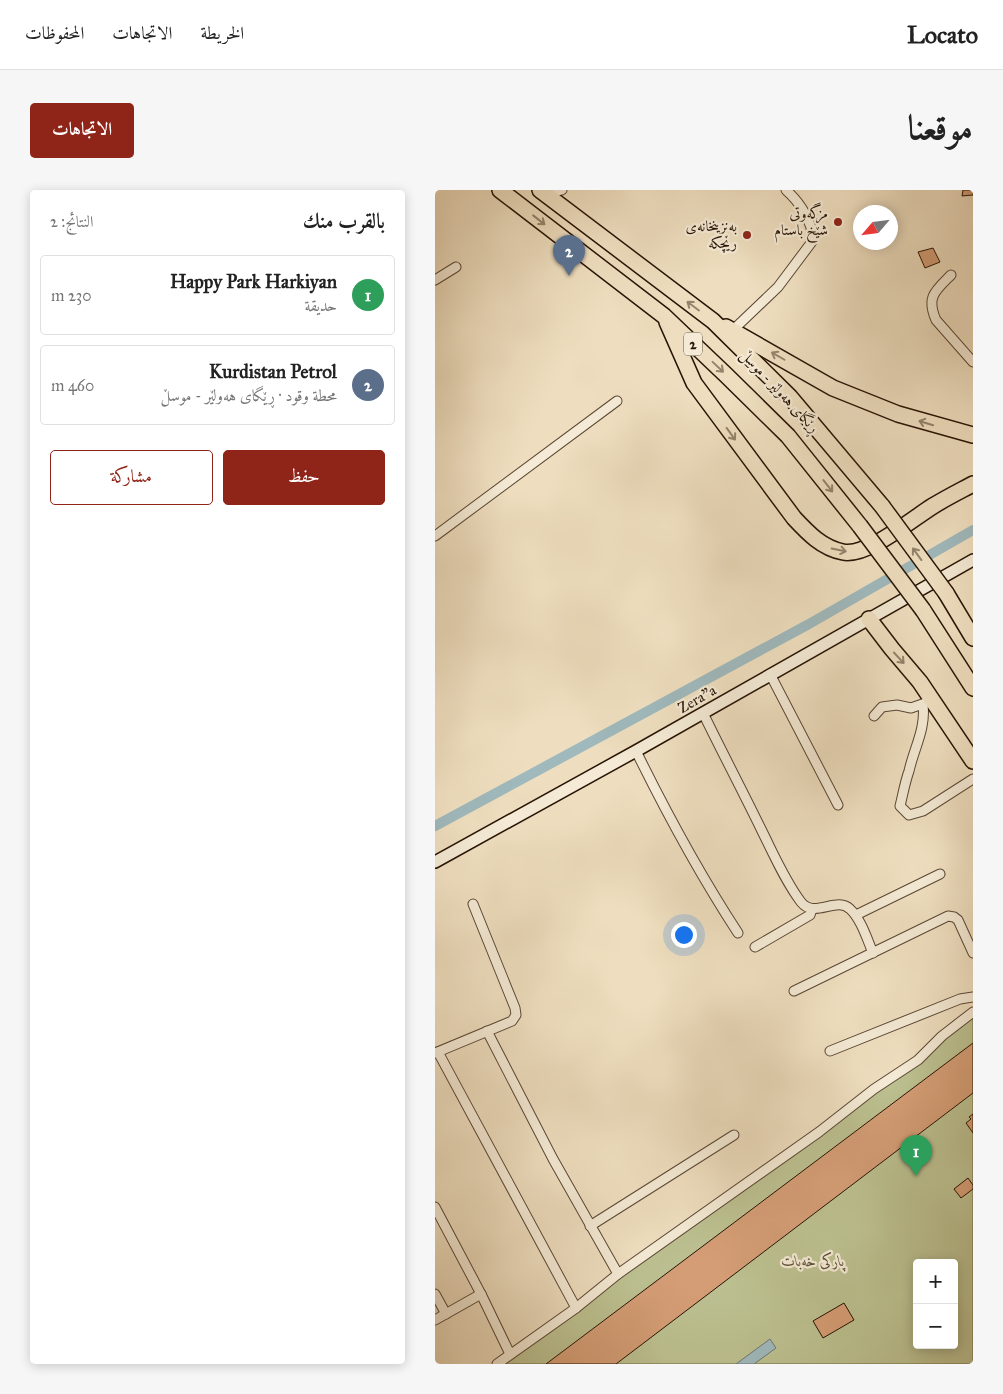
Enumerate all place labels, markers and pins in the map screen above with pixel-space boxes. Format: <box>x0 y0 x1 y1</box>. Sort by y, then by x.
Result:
place label: مزگەوتی شێخ باستام <box>774 202 828 244</box>
marker: مزگەوتی شێخ باستام <box>832 216 844 228</box>
place label: بەنزینخانەی رێچکە <box>685 217 737 253</box>
marker: بەنزینخانەی رێچکە <box>741 229 753 241</box>
pin: 2 <box>553 235 585 276</box>
pin: 1 <box>900 1135 932 1176</box>

